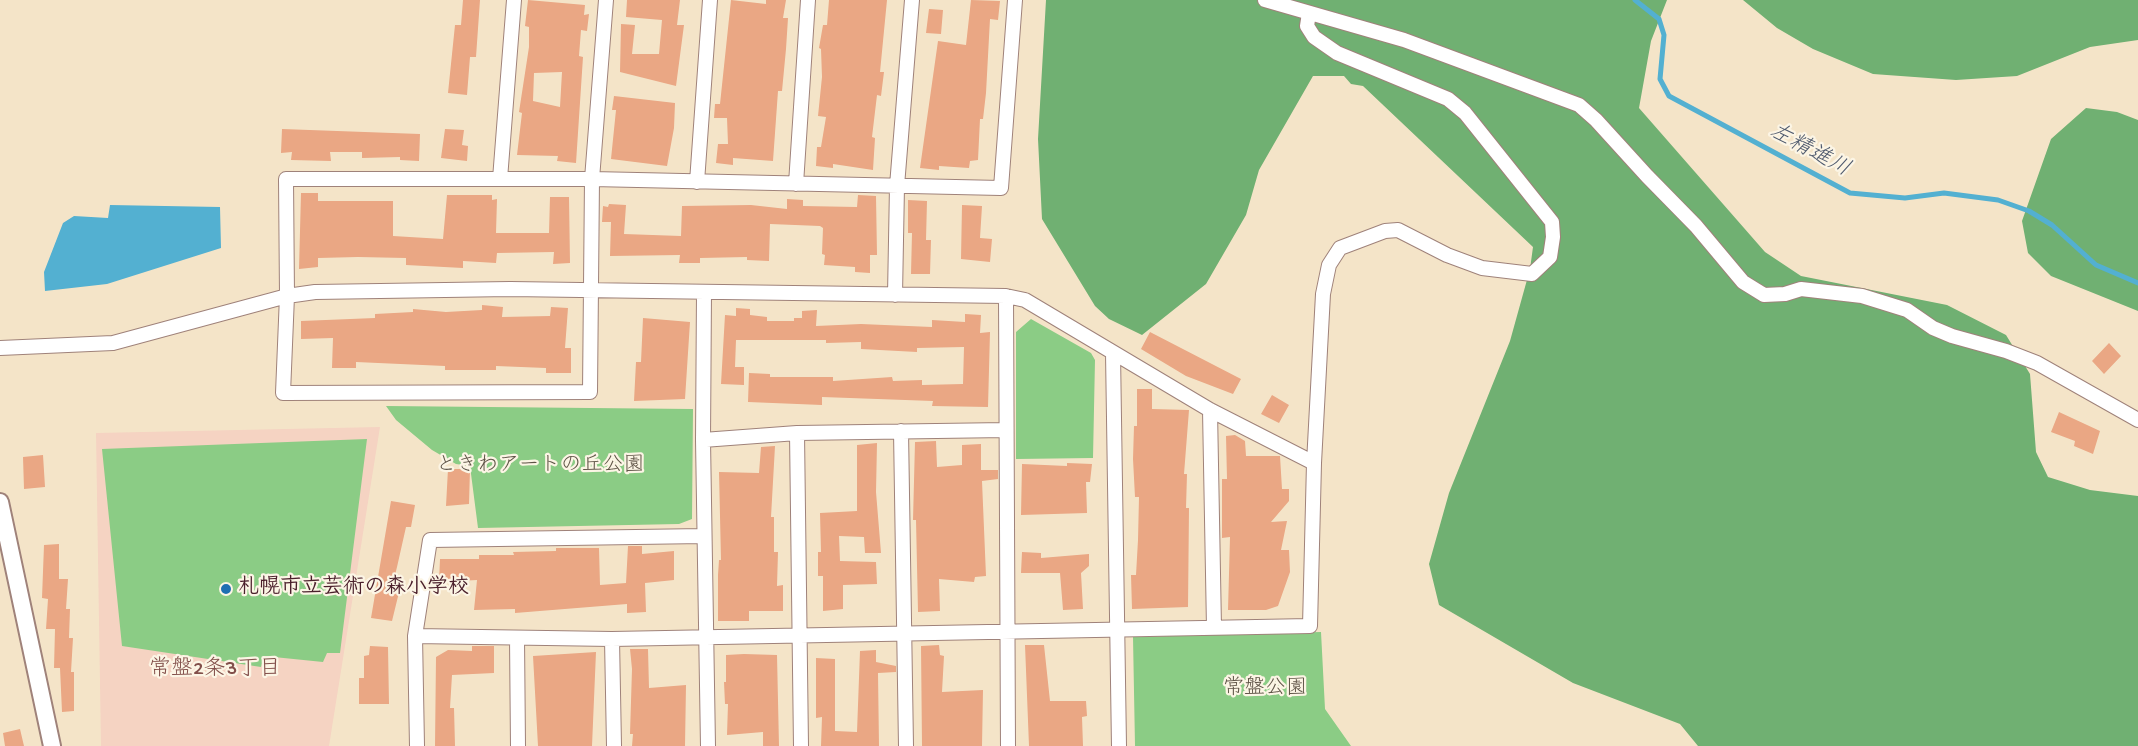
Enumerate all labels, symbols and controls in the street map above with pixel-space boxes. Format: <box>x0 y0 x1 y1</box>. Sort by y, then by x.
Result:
water label: 左精進川 <box>1764 120 1854 184</box>
park label: ときわアートの丘公園 <box>435 454 645 480</box>
place label: 札幌市立芸術の森小学校 <box>238 576 469 602</box>
marker: 札幌市立芸術の森小学校 <box>219 582 233 596</box>
district label: 常盤2条3丁目 <box>149 658 281 684</box>
park label: 常盤公園 <box>1223 677 1307 703</box>

